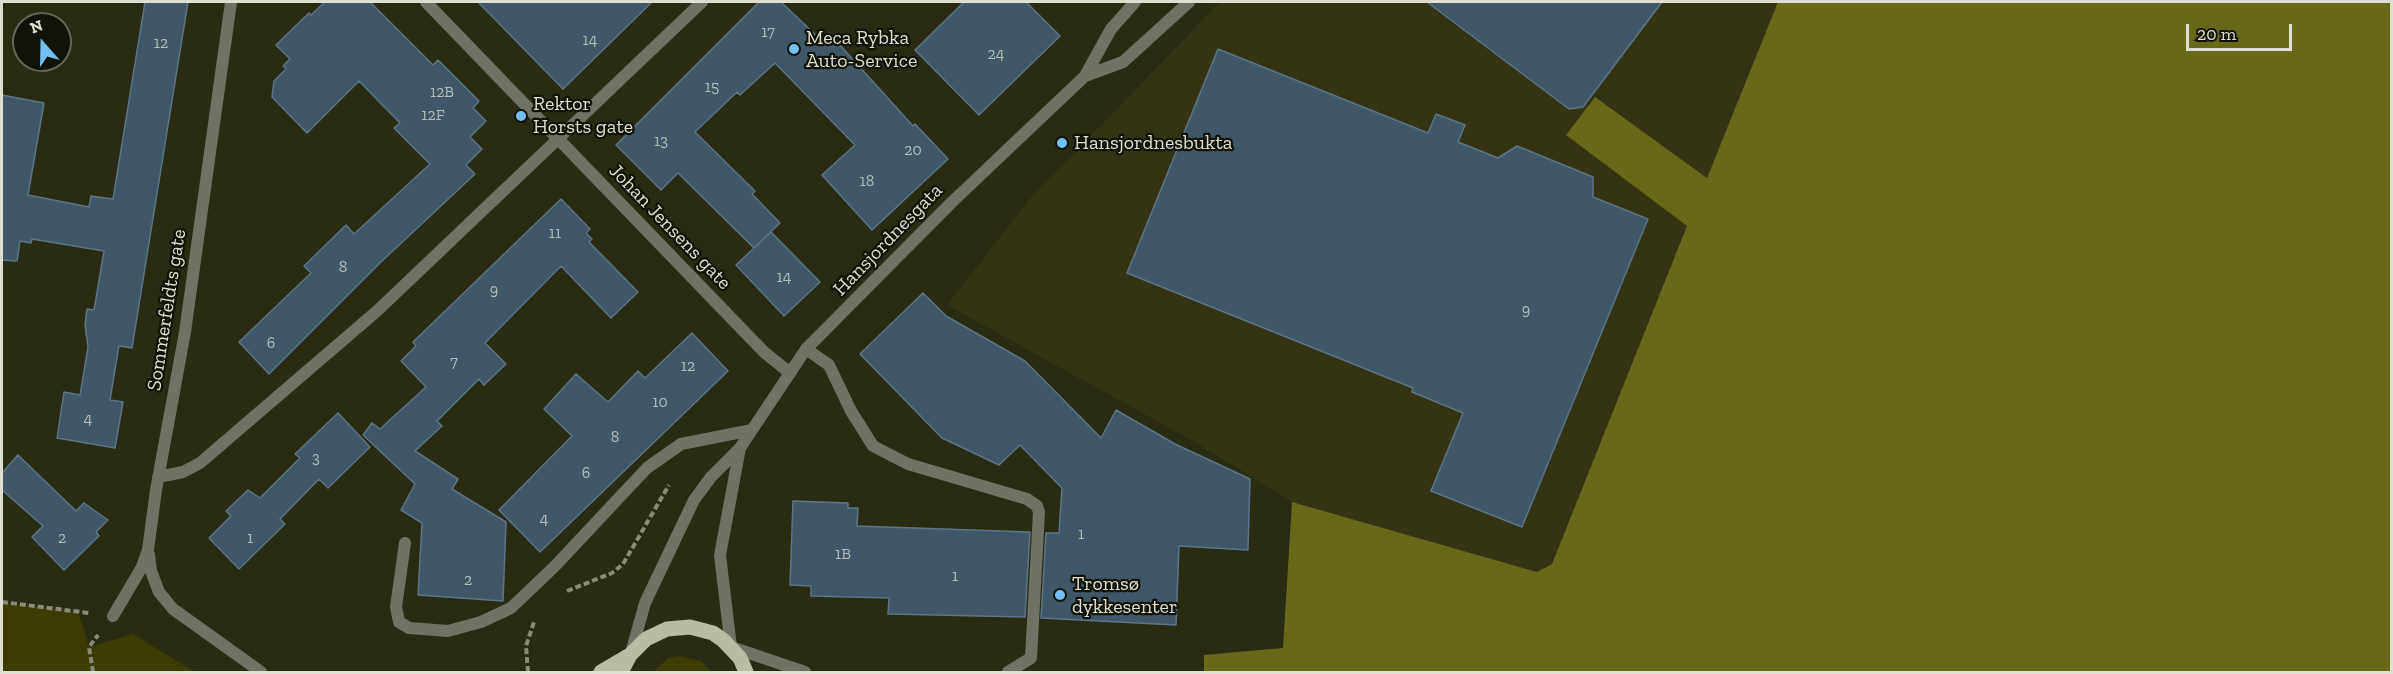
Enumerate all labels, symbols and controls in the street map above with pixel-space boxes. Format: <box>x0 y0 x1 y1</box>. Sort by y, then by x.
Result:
north arrow <box>12 12 72 72</box>
scale bar <box>2189 12 2296 50</box>
text: N <box>27 15 45 38</box>
house number: 17 <box>761 22 775 42</box>
text: 20 m <box>2197 23 2236 45</box>
place label: Meca Rybka Auto-Service <box>806 26 917 73</box>
house number: 14 <box>583 30 597 50</box>
house number: 12 <box>154 33 168 53</box>
marker: Meca Rybka Auto-Service <box>787 42 801 56</box>
house number: 24 <box>988 44 1004 64</box>
house number: 15 <box>705 77 719 97</box>
house number: 12B <box>430 82 454 102</box>
place label: Rektor Horsts gate <box>533 92 633 139</box>
house number: 12F <box>421 105 445 125</box>
marker: Rektor Horsts gate <box>514 109 528 123</box>
house number: 13 <box>654 131 668 151</box>
place label: Hansjordnesbukta <box>1074 131 1232 155</box>
marker: Hansjordnesbukta <box>1055 136 1069 150</box>
house number: 20 <box>904 140 922 160</box>
street label: Johan Jensens gate <box>604 159 736 295</box>
house number: 18 <box>860 171 874 191</box>
street label: Hansjordnesgata <box>828 179 948 301</box>
house number: 11 <box>549 223 561 243</box>
street label: Sommerfeldts gate <box>142 227 192 393</box>
house number: 8 <box>339 257 347 277</box>
house number: 14 <box>777 267 791 287</box>
house number: 9 <box>490 280 498 300</box>
house number: 9 <box>1522 300 1530 320</box>
house number: 6 <box>267 333 275 353</box>
house number: 7 <box>450 352 458 372</box>
house number: 12 <box>681 356 695 376</box>
house number: 10 <box>652 392 668 412</box>
house number: 4 <box>84 409 92 429</box>
house number: 8 <box>611 427 619 447</box>
house number: 3 <box>312 448 320 468</box>
house number: 6 <box>582 463 590 483</box>
house number: 4 <box>540 509 548 529</box>
house number: 1 <box>1078 524 1084 544</box>
house number: 2 <box>58 528 66 548</box>
house number: 1 <box>247 528 253 548</box>
house number: 1B <box>835 544 851 564</box>
house number: 1 <box>952 566 958 586</box>
house number: 2 <box>464 570 472 590</box>
place label: Tromsø dykkesenter <box>1072 572 1177 619</box>
marker: Tromsø dykkesenter <box>1053 588 1067 602</box>

